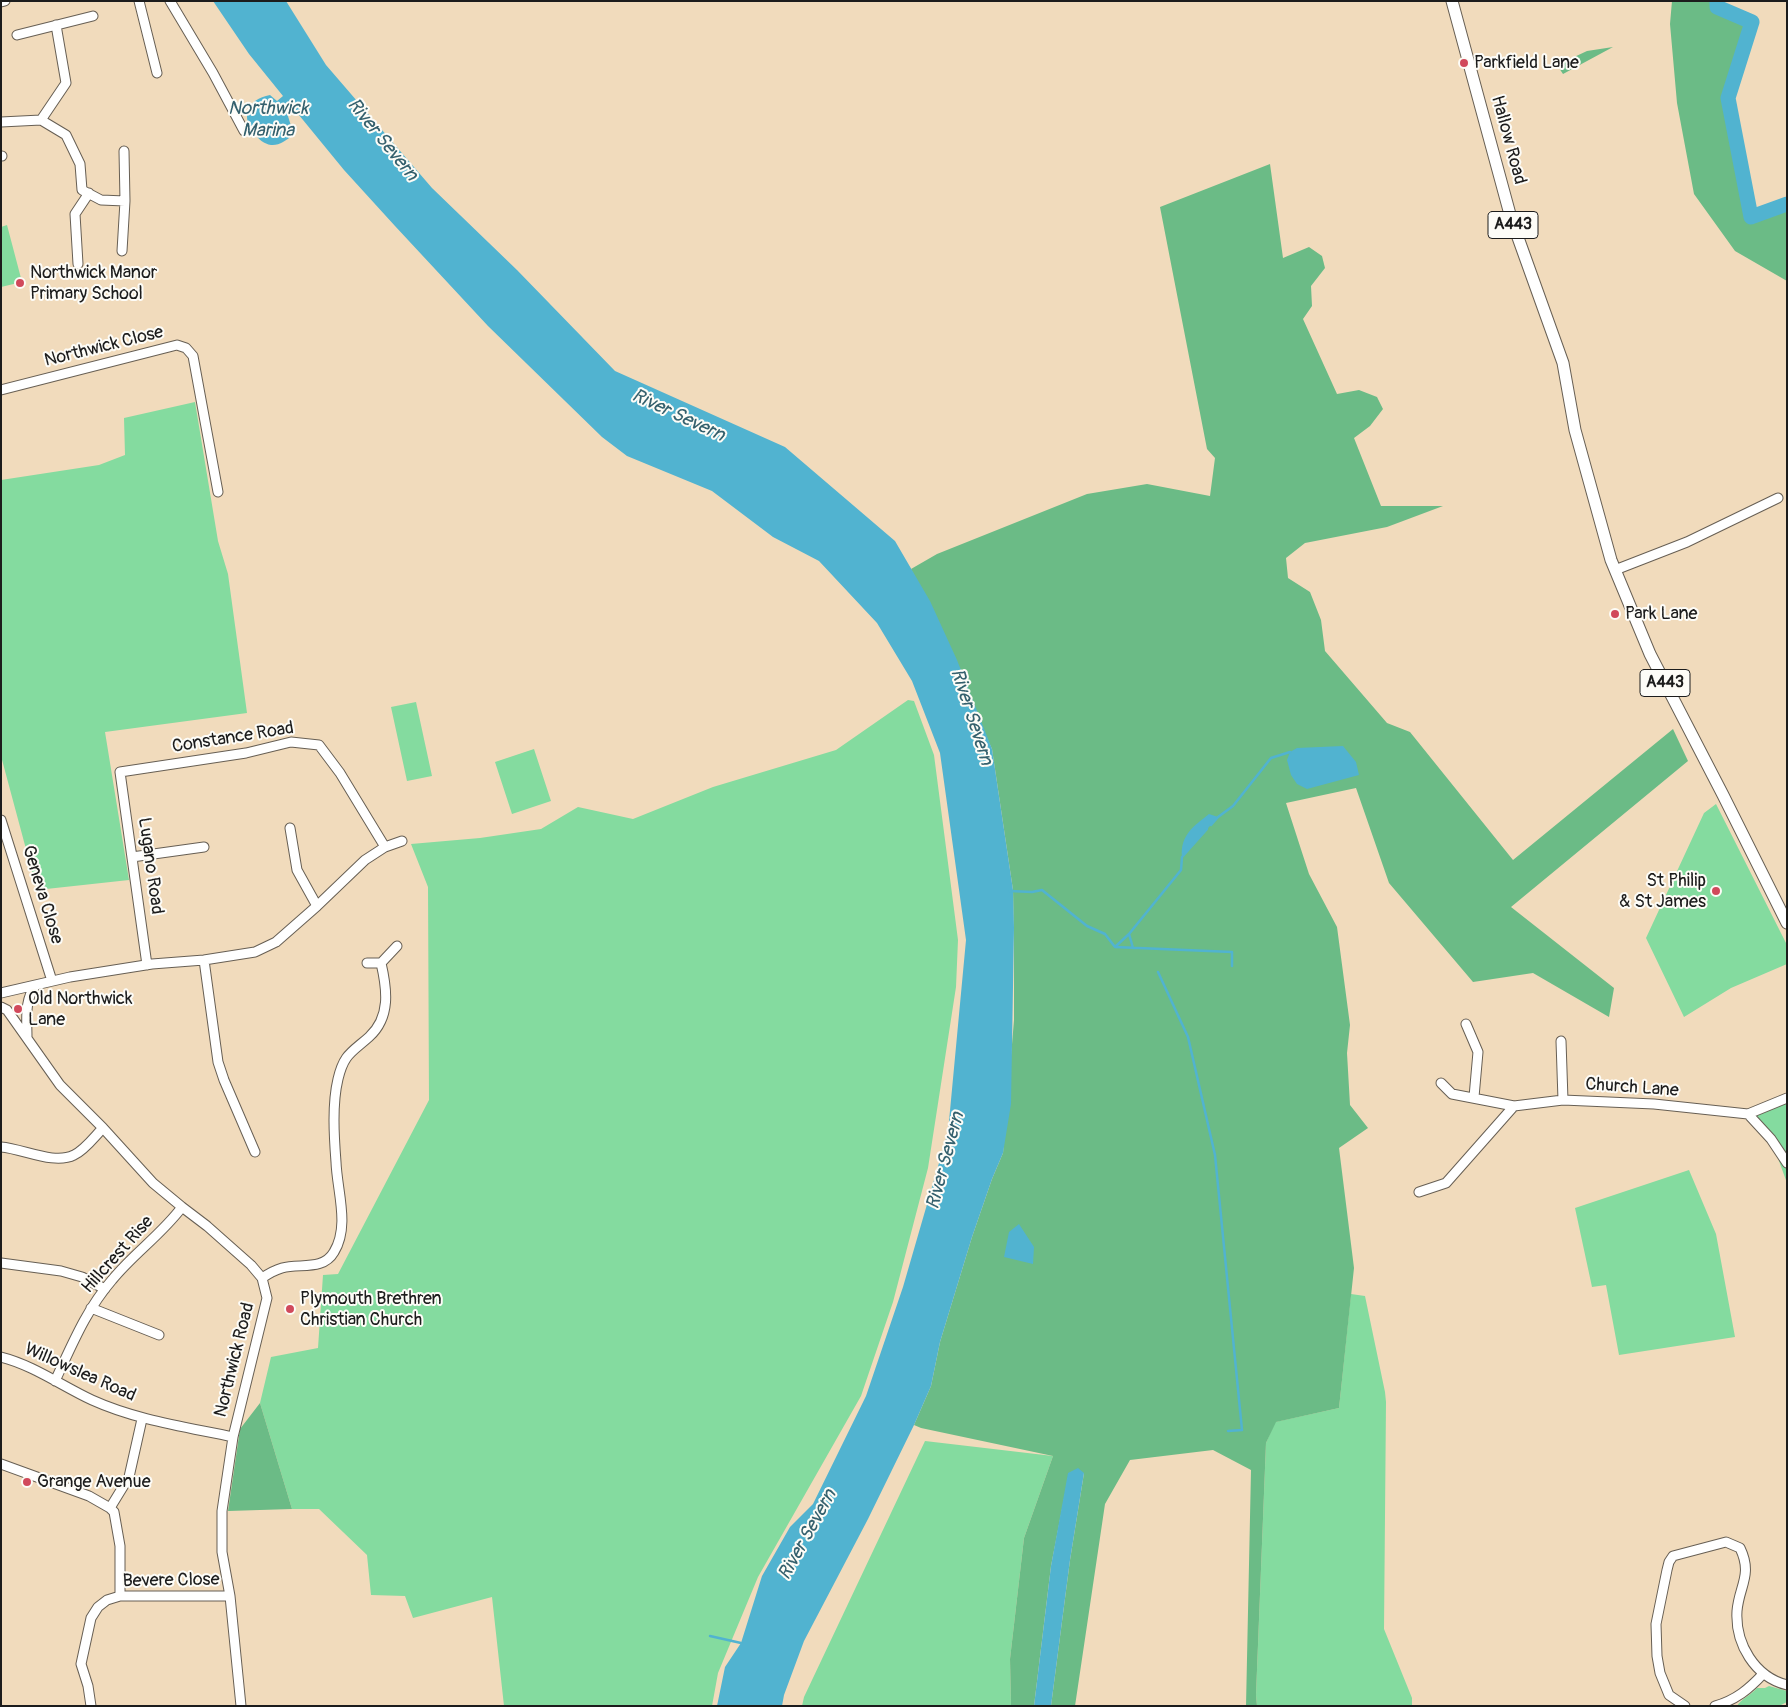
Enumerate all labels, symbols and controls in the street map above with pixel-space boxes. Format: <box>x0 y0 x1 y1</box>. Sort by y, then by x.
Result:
place label: Parkfield Lane <box>1474 52 1579 74</box>
marker: Parkfield Lane <box>1458 57 1470 69</box>
street label: Hallow Road <box>1486 93 1530 187</box>
water label: River Severn <box>342 94 422 186</box>
water label: Northwick Marina <box>228 98 308 142</box>
road number: A443 <box>1488 212 1538 238</box>
place label: Northwick Manor Primary School <box>30 262 157 304</box>
marker: Northwick Manor Primary School <box>14 277 26 289</box>
street label: Northwick Close <box>42 322 166 372</box>
water label: River Severn <box>628 385 728 447</box>
place label: Park Lane <box>1625 603 1697 625</box>
marker: Park Lane <box>1609 608 1621 620</box>
water label: River Severn <box>945 666 997 768</box>
road number: A443 <box>1640 670 1690 696</box>
street label: Constance Road <box>171 718 295 758</box>
street label: Lugano Road <box>133 816 167 916</box>
street label: Geneva Close <box>17 843 67 947</box>
place label: St Philip & St James <box>1619 870 1706 912</box>
marker: St Philip & St James <box>1710 885 1722 897</box>
place label: Old Northwick Lane <box>28 988 132 1030</box>
marker: Old Northwick Lane <box>12 1003 24 1015</box>
street label: Church Lane <box>1585 1074 1679 1102</box>
water label: River Severn <box>922 1110 970 1212</box>
street label: Hillcrest Rise <box>78 1212 158 1298</box>
place label: Plymouth Brethren Christian Church <box>300 1288 442 1330</box>
street label: Northwick Road <box>210 1301 260 1419</box>
marker: Plymouth Brethren Christian Church <box>284 1303 296 1315</box>
street label: Willowslea Road <box>21 1339 139 1407</box>
place label: Grange Avenue <box>37 1471 151 1493</box>
marker: Grange Avenue <box>21 1476 33 1488</box>
water label: River Severn <box>774 1486 842 1584</box>
street label: Bevere Close <box>122 1569 220 1593</box>

